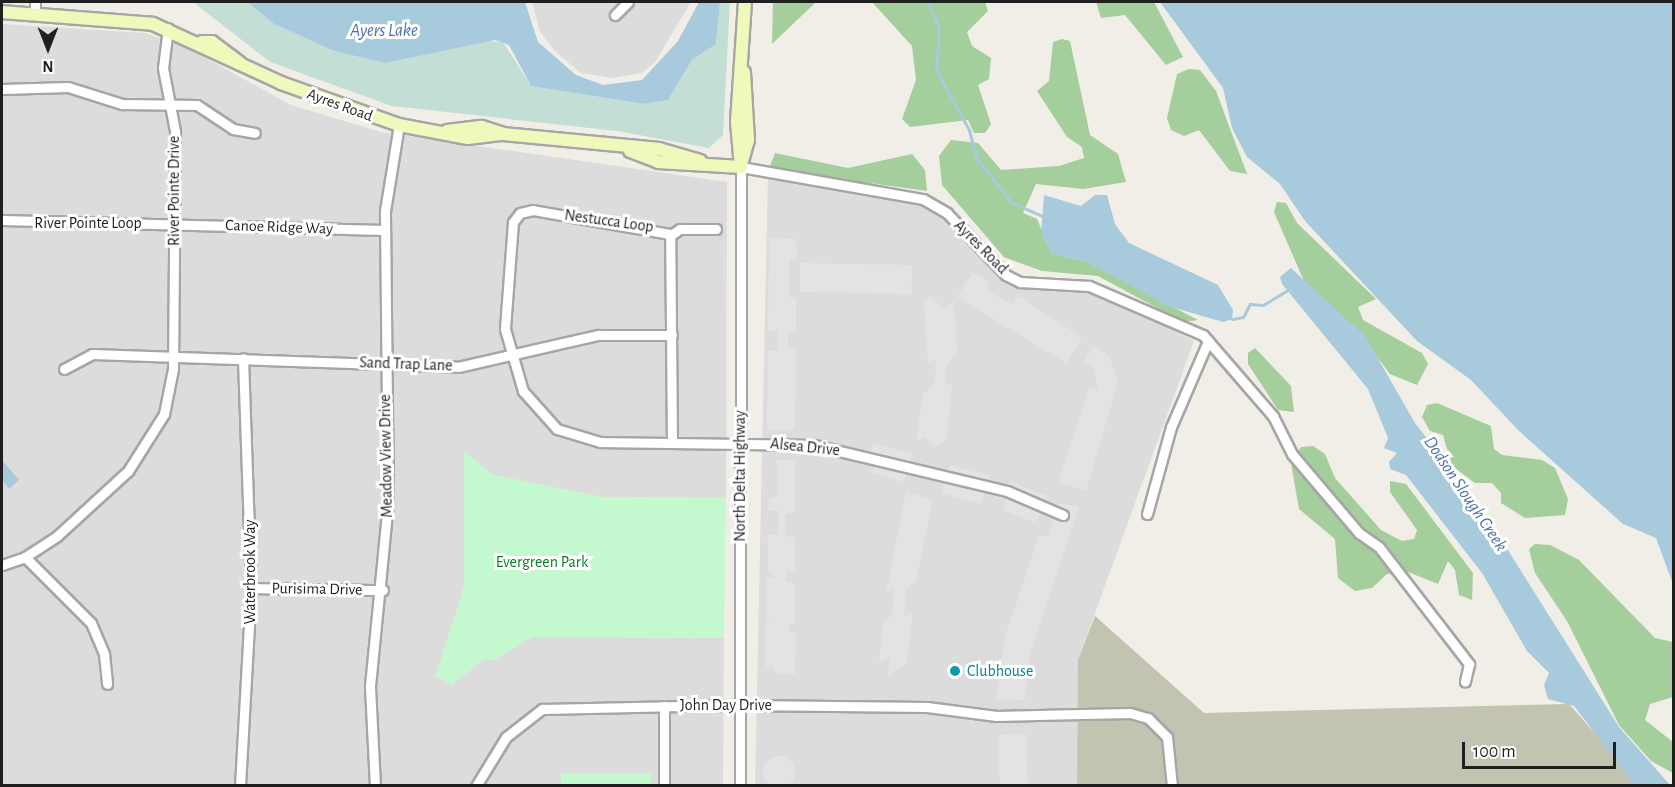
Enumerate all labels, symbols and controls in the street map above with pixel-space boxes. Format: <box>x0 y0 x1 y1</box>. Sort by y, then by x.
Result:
north arrow <box>18 18 78 78</box>
water label: Ayers Lake <box>350 20 418 42</box>
text: N <box>42 58 54 74</box>
street label: Ayres Road <box>304 84 376 126</box>
street label: River Pointe Drive <box>164 136 184 246</box>
street label: Nestucca Loop <box>563 205 655 237</box>
street label: River Pointe Loop <box>34 213 142 233</box>
street label: Canoe Ridge Way <box>225 216 333 238</box>
street label: Ayres Road <box>950 216 1012 278</box>
street label: Sand Trap Lane <box>359 353 453 375</box>
street label: Meadow View Drive <box>375 394 397 518</box>
street label: North Delta Highway <box>730 410 750 542</box>
water label: Dodson Slough Creek <box>1418 432 1512 556</box>
street label: Alsea Drive <box>769 434 841 460</box>
street label: Waterbrook Way <box>240 520 260 624</box>
park label: Evergreen Park <box>496 552 588 572</box>
street label: Purisima Drive <box>271 579 363 599</box>
place label: Clubhouse <box>967 661 1033 681</box>
marker: Clubhouse <box>948 664 962 678</box>
street label: John Day Drive <box>680 695 772 715</box>
scale bar <box>1465 730 1620 768</box>
text: 100 m <box>1473 743 1516 761</box>

